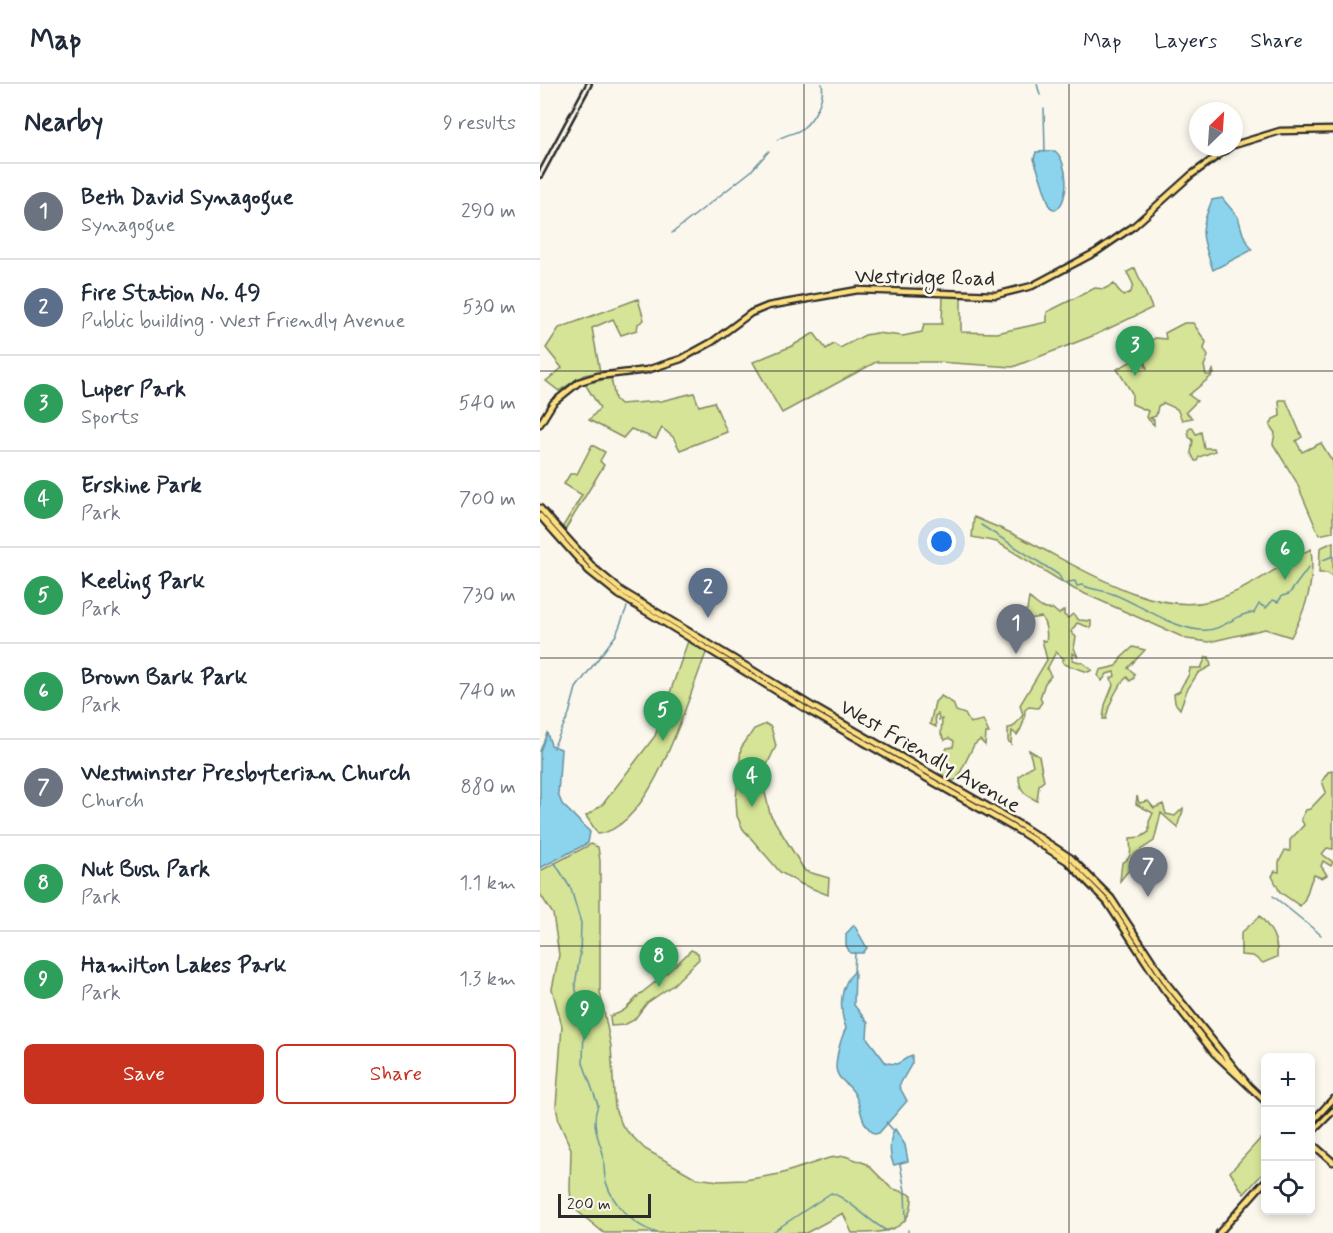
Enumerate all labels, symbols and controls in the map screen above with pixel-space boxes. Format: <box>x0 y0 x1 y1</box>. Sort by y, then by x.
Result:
text: Map <box>30 23 81 60</box>
text: Map <box>1083 27 1121 55</box>
text: Layers <box>1154 27 1217 55</box>
text: Share <box>1250 27 1303 55</box>
north arrow <box>1189 102 1243 156</box>
text: Nearby <box>24 106 103 140</box>
text: 9 results <box>443 110 516 137</box>
text: Beth David Synagogue <box>81 184 294 212</box>
text: 1 <box>39 198 48 225</box>
text: 290 m <box>461 198 516 225</box>
text: Synagogue <box>81 212 175 239</box>
street label: Westridge Road <box>854 263 996 296</box>
text: Fire Station No. 49 <box>81 280 261 308</box>
text: 2 <box>39 294 48 321</box>
text: 530 m <box>462 294 516 321</box>
text: Public building · West Friendly Avenue <box>81 308 405 335</box>
pin: 3 <box>1116 326 1154 376</box>
text: Luper Park <box>81 376 186 404</box>
text: 3 <box>39 390 48 417</box>
text: 540 m <box>459 390 516 417</box>
text: Sports <box>81 404 139 431</box>
text: Erskine Park <box>81 472 202 500</box>
text: 4 <box>38 486 49 513</box>
text: 700 m <box>459 486 516 513</box>
text: Park <box>81 500 121 527</box>
your location <box>927 527 956 556</box>
pin: 6 <box>1266 530 1304 580</box>
text: Keeling Park <box>81 568 205 596</box>
pin: 2 <box>688 568 728 618</box>
text: 5 <box>38 582 50 609</box>
text: 730 m <box>462 582 516 609</box>
text: Park <box>81 596 121 623</box>
pin: 1 <box>996 604 1036 654</box>
text: Brown Bark Park <box>81 664 247 692</box>
text: 6 <box>38 678 49 705</box>
text: 740 m <box>458 678 516 705</box>
text: Park <box>81 692 121 719</box>
pin: 5 <box>644 692 682 741</box>
street label: West Friendly Avenue <box>834 693 1026 820</box>
pin: 4 <box>732 758 772 807</box>
text: Westminster Presbyterian Church <box>81 760 411 788</box>
text: 7 <box>37 774 50 801</box>
text: 880 m <box>460 774 516 801</box>
text: Church <box>81 788 144 815</box>
pin: 7 <box>1128 848 1168 897</box>
text: Nut Bush Park <box>81 856 210 884</box>
text: 8 <box>38 870 49 897</box>
text: 1.1 km <box>459 870 516 897</box>
text: Park <box>81 884 121 911</box>
pin: 8 <box>640 938 678 987</box>
text: Hamilton Lakes Park <box>81 952 286 980</box>
text: 9 <box>39 966 48 993</box>
text: 1.3 km <box>459 966 516 993</box>
text: Park <box>81 980 121 1007</box>
pin: 9 <box>566 990 604 1040</box>
button: Save <box>24 1044 264 1104</box>
button: Share <box>276 1044 516 1104</box>
map controls <box>1261 1053 1315 1215</box>
button: + <box>1261 1053 1315 1107</box>
button: − <box>1261 1107 1315 1161</box>
button: locate <box>1261 1161 1315 1215</box>
scale bar <box>558 1191 651 1218</box>
text: 200 m <box>567 1194 611 1215</box>

